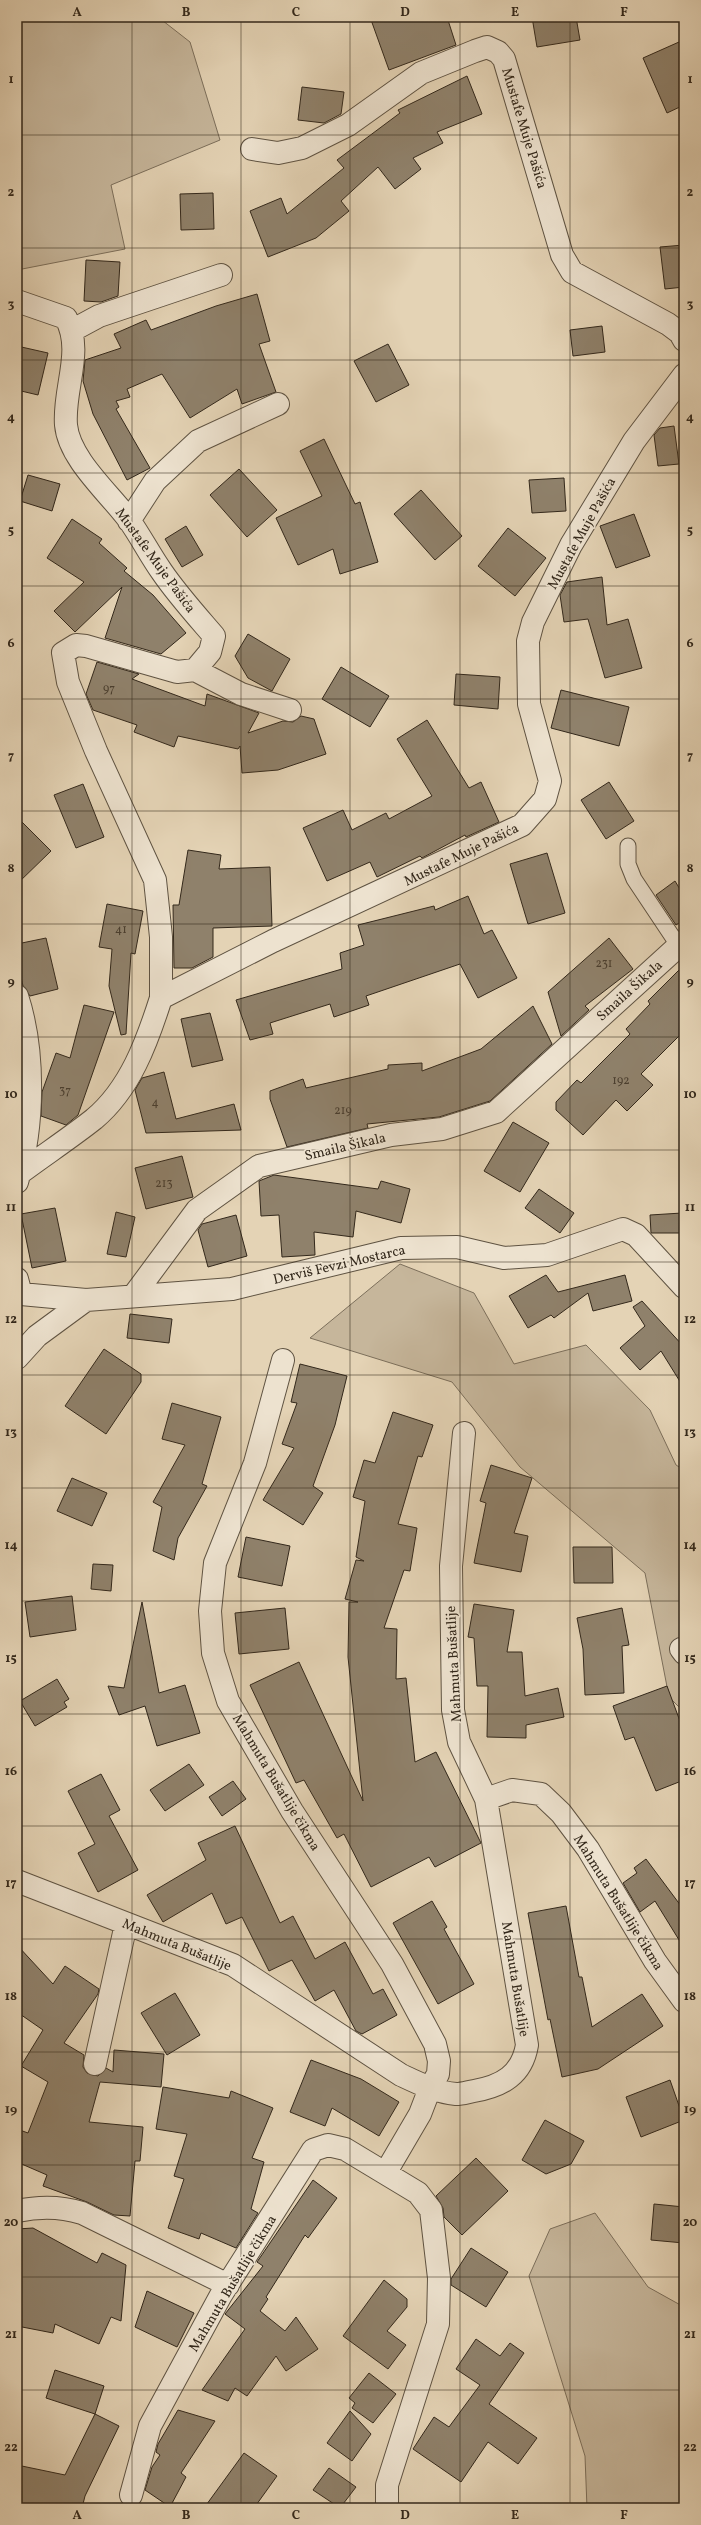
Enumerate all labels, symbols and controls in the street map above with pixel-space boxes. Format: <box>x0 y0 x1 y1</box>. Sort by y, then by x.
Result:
text: A <box>72 4 82 22</box>
text: B <box>182 4 191 22</box>
text: C <box>292 4 300 22</box>
text: D <box>400 4 410 22</box>
text: E <box>511 4 519 22</box>
text: F <box>620 4 628 22</box>
street label: Mustafe Muje Pašića <box>496 66 551 191</box>
text: 1 <box>8 71 14 89</box>
text: 1 <box>687 71 693 89</box>
text: 2 <box>8 184 15 202</box>
text: 2 <box>687 184 694 202</box>
text: 3 <box>8 296 15 314</box>
text: 3 <box>687 296 694 314</box>
text: 4 <box>7 409 15 427</box>
text: 4 <box>686 409 694 427</box>
street label: Mustafe Muje Pašića <box>544 474 621 593</box>
street label: Mustafe Muje Pašića <box>110 505 199 617</box>
text: 5 <box>8 522 14 540</box>
text: 5 <box>687 522 693 540</box>
text: 6 <box>7 635 15 653</box>
text: 6 <box>686 635 694 653</box>
house number: 97 <box>103 681 115 697</box>
text: 7 <box>8 748 14 766</box>
text: 7 <box>687 748 693 766</box>
street label: Mustafe Muje Pašića <box>401 819 522 891</box>
text: 8 <box>7 860 15 878</box>
text: 8 <box>686 860 694 878</box>
house number: 41 <box>115 922 127 938</box>
street label: Smaila Šikala <box>593 956 667 1026</box>
house number: 231 <box>596 956 612 972</box>
text: 9 <box>7 973 15 991</box>
text: 9 <box>686 973 694 991</box>
house number: 192 <box>612 1073 630 1089</box>
house number: 37 <box>59 1083 71 1099</box>
text: 10 <box>4 1086 18 1104</box>
text: 10 <box>683 1086 697 1104</box>
house number: 4 <box>151 1095 159 1111</box>
house number: 219 <box>334 1103 352 1119</box>
street label: Smaila Šikala <box>303 1129 388 1166</box>
house number: 213 <box>155 1176 173 1192</box>
text: 11 <box>6 1199 16 1217</box>
text: 11 <box>685 1199 695 1217</box>
street label: Derviš Fevzi Mostarca <box>271 1241 407 1290</box>
text: 12 <box>5 1311 17 1329</box>
text: 12 <box>684 1311 696 1329</box>
text: 13 <box>5 1424 17 1442</box>
text: 13 <box>684 1424 696 1442</box>
text: 14 <box>4 1537 18 1555</box>
text: 14 <box>683 1537 697 1555</box>
street label: Mahmuta Bušatlije <box>442 1605 467 1723</box>
text: 15 <box>5 1650 17 1668</box>
text: 15 <box>684 1650 696 1668</box>
street label: Mahmuta Bušatlije čikma <box>227 1711 324 1855</box>
text: 16 <box>5 1763 17 1781</box>
text: 16 <box>684 1763 696 1781</box>
street label: Mahmuta Bušatlije čikma <box>568 1831 667 1974</box>
text: 17 <box>5 1875 17 1893</box>
text: 17 <box>684 1875 696 1893</box>
street label: Mahmuta Bušatlije <box>119 1915 234 1976</box>
street label: Mahmuta Bušatlije <box>496 1920 533 2039</box>
text: 18 <box>5 1988 17 2006</box>
text: 18 <box>684 1988 696 2006</box>
text: 19 <box>5 2101 17 2119</box>
text: 19 <box>684 2101 696 2119</box>
street label: Mahmuta Bušatlije čikma <box>185 2212 282 2356</box>
text: 20 <box>4 2214 18 2232</box>
text: 20 <box>683 2214 697 2232</box>
text: 21 <box>5 2326 17 2344</box>
text: 21 <box>684 2326 696 2344</box>
text: 22 <box>4 2439 18 2457</box>
text: 22 <box>683 2439 697 2457</box>
text: A <box>72 2507 82 2525</box>
text: B <box>182 2507 191 2525</box>
text: C <box>292 2507 300 2525</box>
text: D <box>400 2507 410 2525</box>
text: E <box>511 2507 519 2525</box>
text: F <box>620 2507 628 2525</box>

